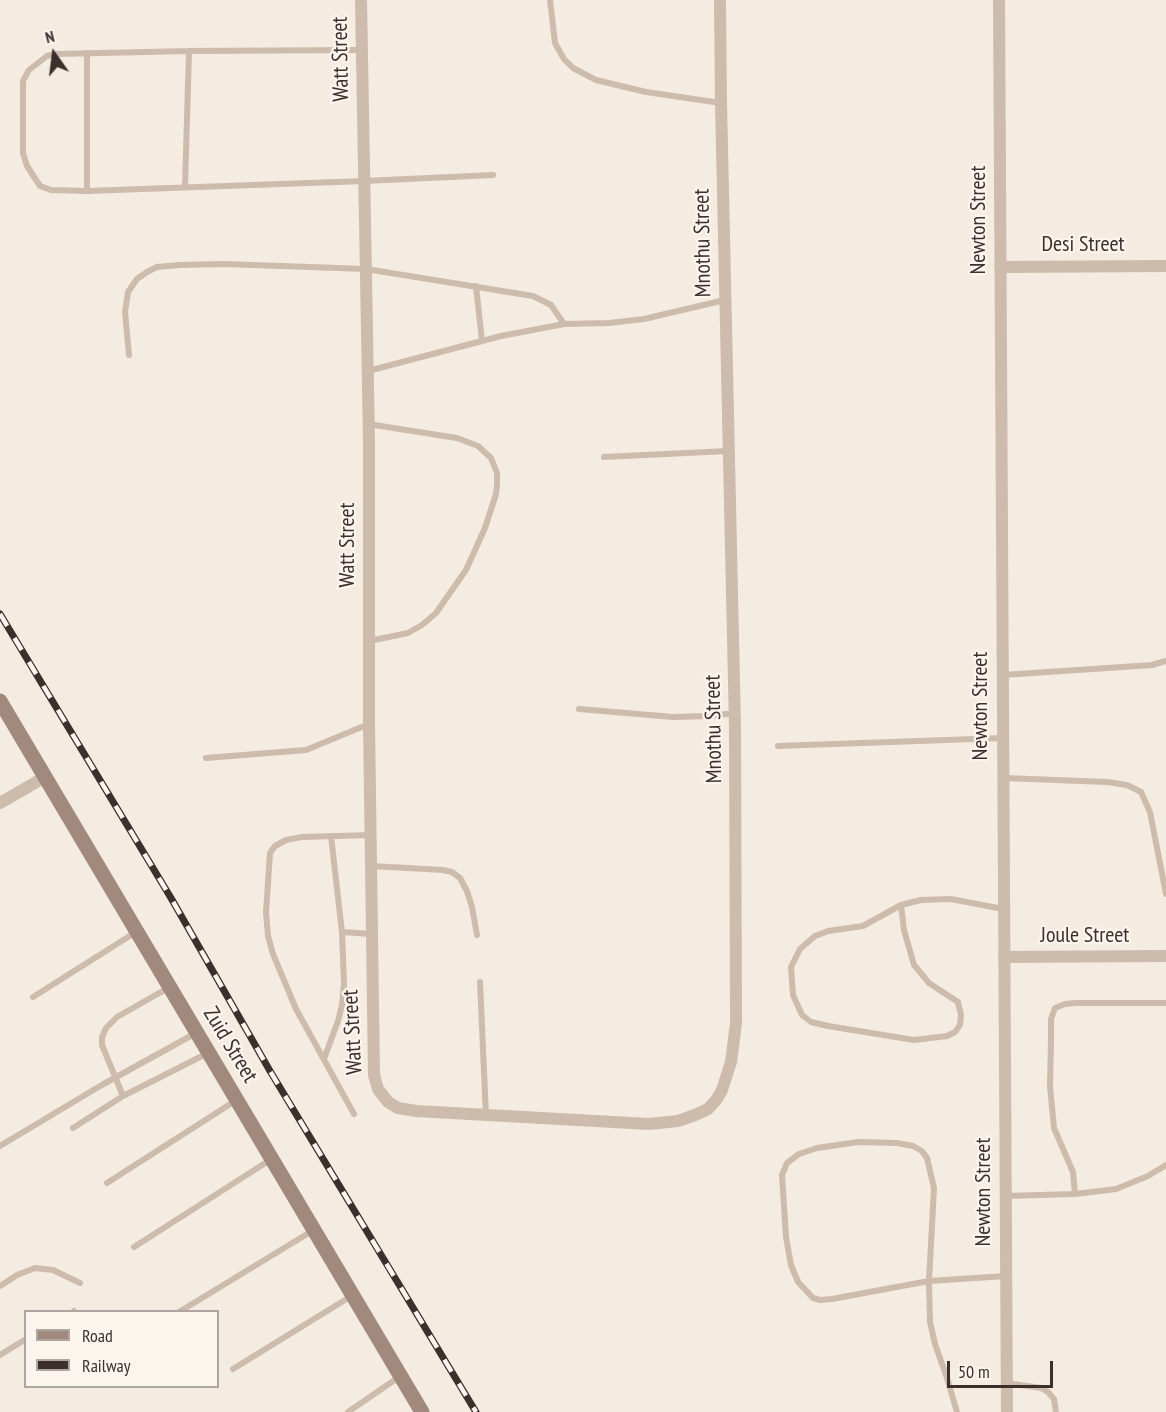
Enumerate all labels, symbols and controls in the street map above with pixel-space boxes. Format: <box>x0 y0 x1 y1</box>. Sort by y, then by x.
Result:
street label: Watt Street <box>327 16 355 102</box>
north arrow <box>24 24 84 84</box>
text: N <box>43 26 56 47</box>
street label: Newton Street <box>966 166 992 274</box>
street label: Mnothu Street <box>689 188 717 298</box>
street label: Desi Street <box>1041 232 1125 258</box>
street label: Watt Street <box>335 502 361 588</box>
street label: Newton Street <box>968 652 994 760</box>
street label: Mnothu Street <box>700 674 728 784</box>
street label: Joule Street <box>1041 923 1129 949</box>
street label: Watt Street <box>338 989 368 1075</box>
street label: Zuid Street <box>197 1002 263 1088</box>
street label: Newton Street <box>971 1138 997 1246</box>
legend <box>24 1310 219 1388</box>
text: Road <box>82 1324 113 1347</box>
scale bar <box>950 1349 1056 1387</box>
text: Railway <box>82 1354 131 1377</box>
text: 50 m <box>958 1360 990 1383</box>

